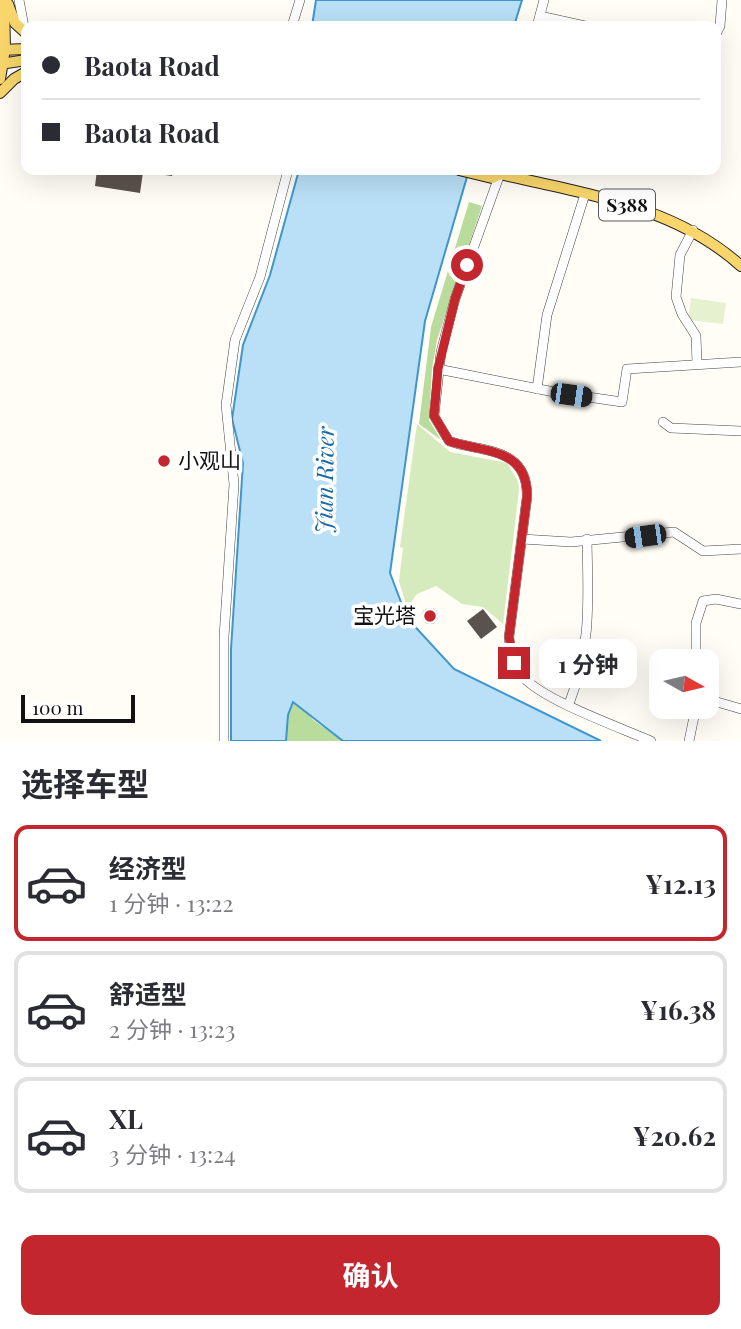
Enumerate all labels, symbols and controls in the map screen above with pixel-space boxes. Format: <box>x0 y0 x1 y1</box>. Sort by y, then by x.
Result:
text: Baota Road <box>84 48 220 83</box>
text: Baota Road <box>84 115 220 150</box>
road number: S388 <box>599 190 655 220</box>
route start <box>451 249 483 281</box>
car <box>549 382 594 408</box>
water label: Jian River <box>307 425 340 534</box>
place label: 小观山 <box>178 445 241 473</box>
marker: 小观山 <box>156 453 172 469</box>
car <box>623 523 668 549</box>
place label: 宝光塔 <box>353 600 416 628</box>
marker: 宝光塔 <box>422 608 438 624</box>
callout: 1 分钟 <box>538 638 636 688</box>
route end <box>498 647 530 679</box>
text: 1 分钟 <box>558 648 618 679</box>
north arrow <box>649 649 719 719</box>
map controls <box>649 649 719 719</box>
scale bar <box>21 692 135 724</box>
text: 100 m <box>32 694 83 720</box>
text: 选择车型 <box>21 761 149 804</box>
text: 经济型 <box>109 850 187 885</box>
icon: car <box>25 852 88 915</box>
text: ¥12.13 <box>645 866 716 901</box>
text: 1 分钟 · 13:22 <box>109 887 233 918</box>
text: 舒适型 <box>109 976 187 1011</box>
icon: car <box>25 978 88 1041</box>
text: ¥16.38 <box>640 992 716 1027</box>
text: 2 分钟 · 13:23 <box>109 1013 235 1044</box>
text: XL <box>109 1101 143 1136</box>
icon: car <box>25 1104 88 1167</box>
text: ¥20.62 <box>633 1118 716 1153</box>
text: 3 分钟 · 13:24 <box>109 1138 236 1169</box>
button: 确认 <box>21 1235 720 1315</box>

